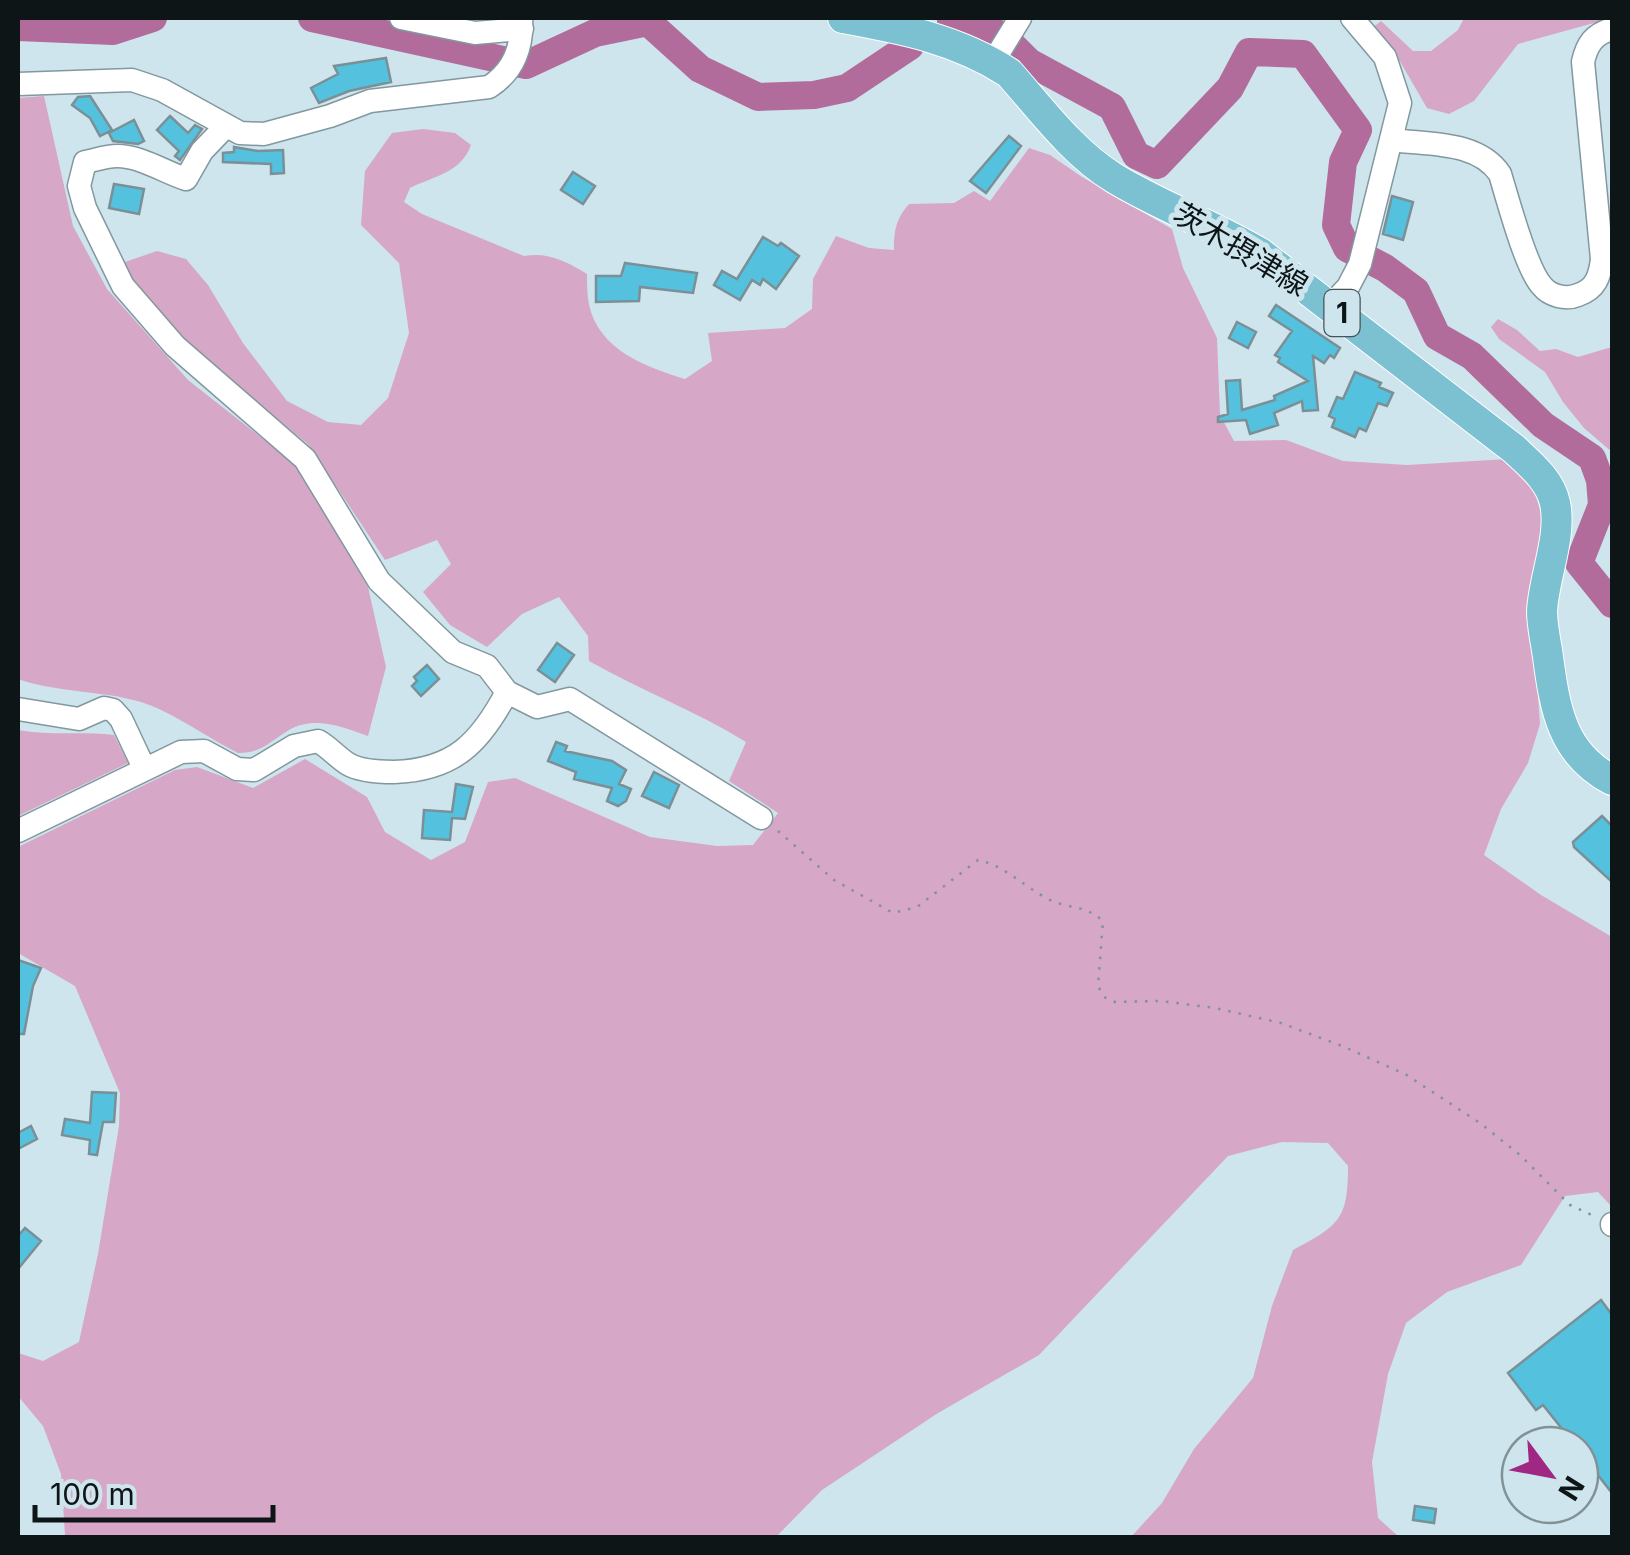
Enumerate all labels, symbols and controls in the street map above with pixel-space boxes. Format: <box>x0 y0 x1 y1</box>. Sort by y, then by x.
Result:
street label: 茨木摂津線 <box>1167 195 1315 303</box>
road number: 1 <box>1324 290 1360 336</box>
north arrow <box>1500 1425 1600 1525</box>
scale bar <box>35 1460 272 1522</box>
text: N <box>1551 1470 1591 1506</box>
text: 100 m <box>50 1476 135 1512</box>

